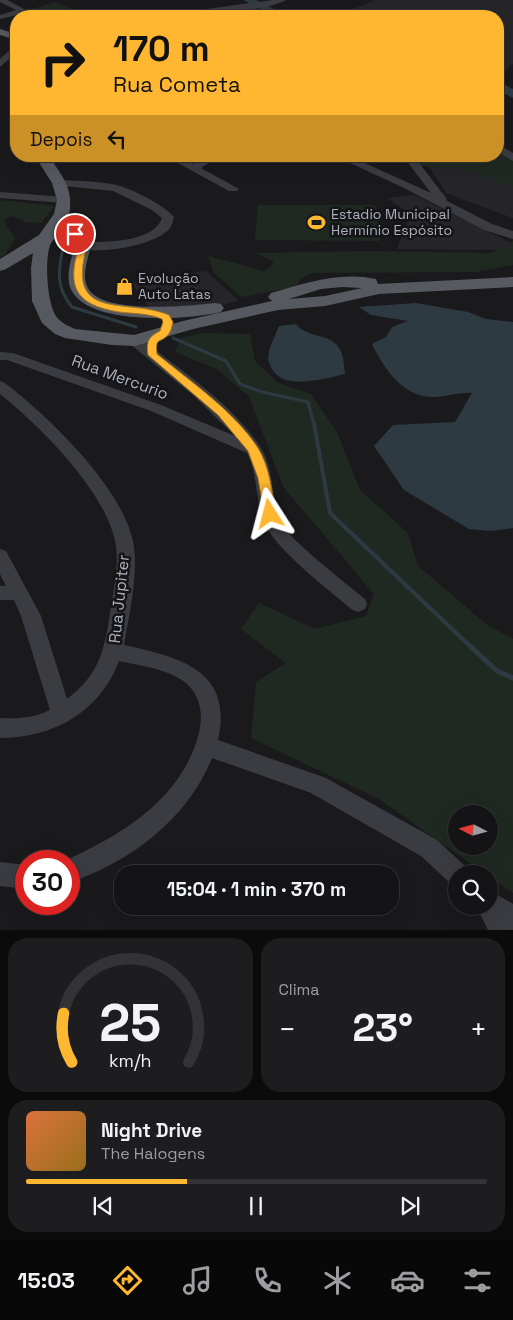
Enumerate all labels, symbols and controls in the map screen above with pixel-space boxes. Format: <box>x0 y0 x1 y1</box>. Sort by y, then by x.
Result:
text: 170 m <box>113 27 210 71</box>
icon: right <box>30 30 95 95</box>
text: Rua Cometa <box>113 70 241 98</box>
icon: left <box>103 125 131 153</box>
text: Depois <box>30 127 93 152</box>
place label: Estadio Municipal Hermínio Espósito <box>331 205 452 239</box>
sports icon: Estadio Municipal Hermínio Espósito <box>307 212 327 232</box>
pin <box>54 213 96 255</box>
icon: arrive <box>61 220 89 248</box>
place label: Evolução Auto Latas <box>138 269 211 303</box>
shop icon: Evolução Auto Latas <box>114 276 134 296</box>
street label: Rua Mercurio <box>69 350 171 404</box>
position arrow <box>243 487 295 539</box>
street label: Rua Jupiter <box>104 554 134 644</box>
north arrow <box>448 805 498 855</box>
map controls <box>448 805 498 915</box>
speed limit sign: 30 <box>15 850 80 915</box>
button: search <box>448 865 498 915</box>
text: 15:04 · 1 min · 370 m <box>167 877 346 902</box>
text: Clima <box>279 979 320 1000</box>
text: 25 <box>99 990 161 1056</box>
text: 23° <box>352 1004 413 1052</box>
text: − <box>279 1011 296 1047</box>
text: + <box>470 1011 487 1047</box>
text: km/h <box>109 1049 152 1072</box>
text: Night Drive <box>101 1118 202 1143</box>
text: The Halogens <box>101 1143 205 1164</box>
icon: previous <box>89 1192 117 1220</box>
icon: pause <box>242 1192 270 1220</box>
icon: next <box>396 1192 424 1220</box>
icon: directions <box>110 1263 145 1298</box>
icon: music <box>180 1263 215 1298</box>
icon: phone <box>250 1263 285 1298</box>
icon: climate <box>320 1263 355 1298</box>
icon: car <box>390 1263 425 1298</box>
icon: filters <box>460 1263 495 1298</box>
text: 15:03 <box>18 1266 75 1294</box>

